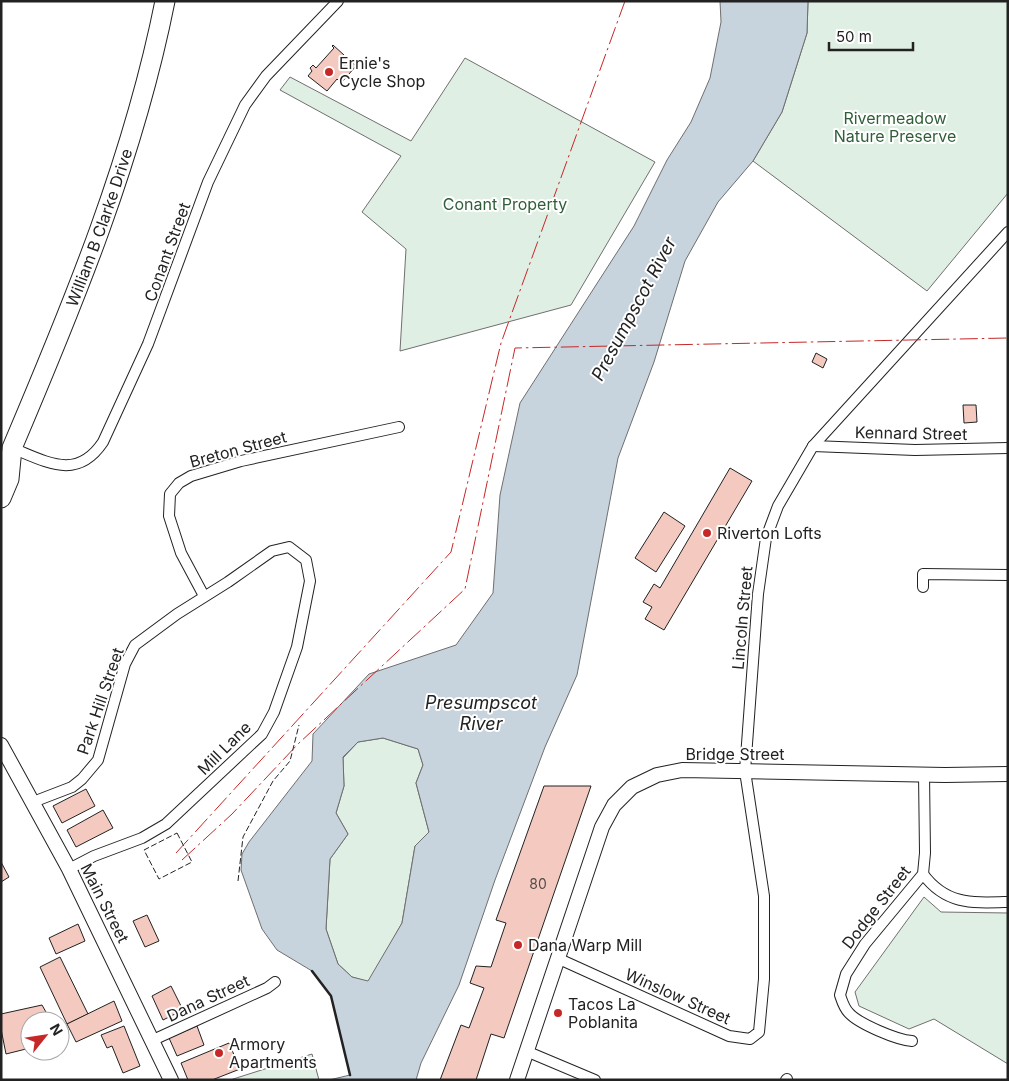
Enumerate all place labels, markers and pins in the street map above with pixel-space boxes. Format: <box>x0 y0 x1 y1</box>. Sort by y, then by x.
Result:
place label: Ernie's Cycle Shop <box>339 53 425 91</box>
marker: Ernie's Cycle Shop <box>323 66 335 78</box>
place label: Riverton Lofts <box>717 523 822 543</box>
marker: Riverton Lofts <box>701 527 713 539</box>
place label: Dana Warp Mill <box>528 935 642 955</box>
marker: Dana Warp Mill <box>512 939 524 951</box>
place label: Tacos La Poblanita <box>568 994 638 1032</box>
marker: Tacos La Poblanita <box>552 1007 564 1019</box>
place label: Armory Apartments <box>229 1034 317 1072</box>
marker: Armory Apartments <box>213 1047 225 1059</box>

